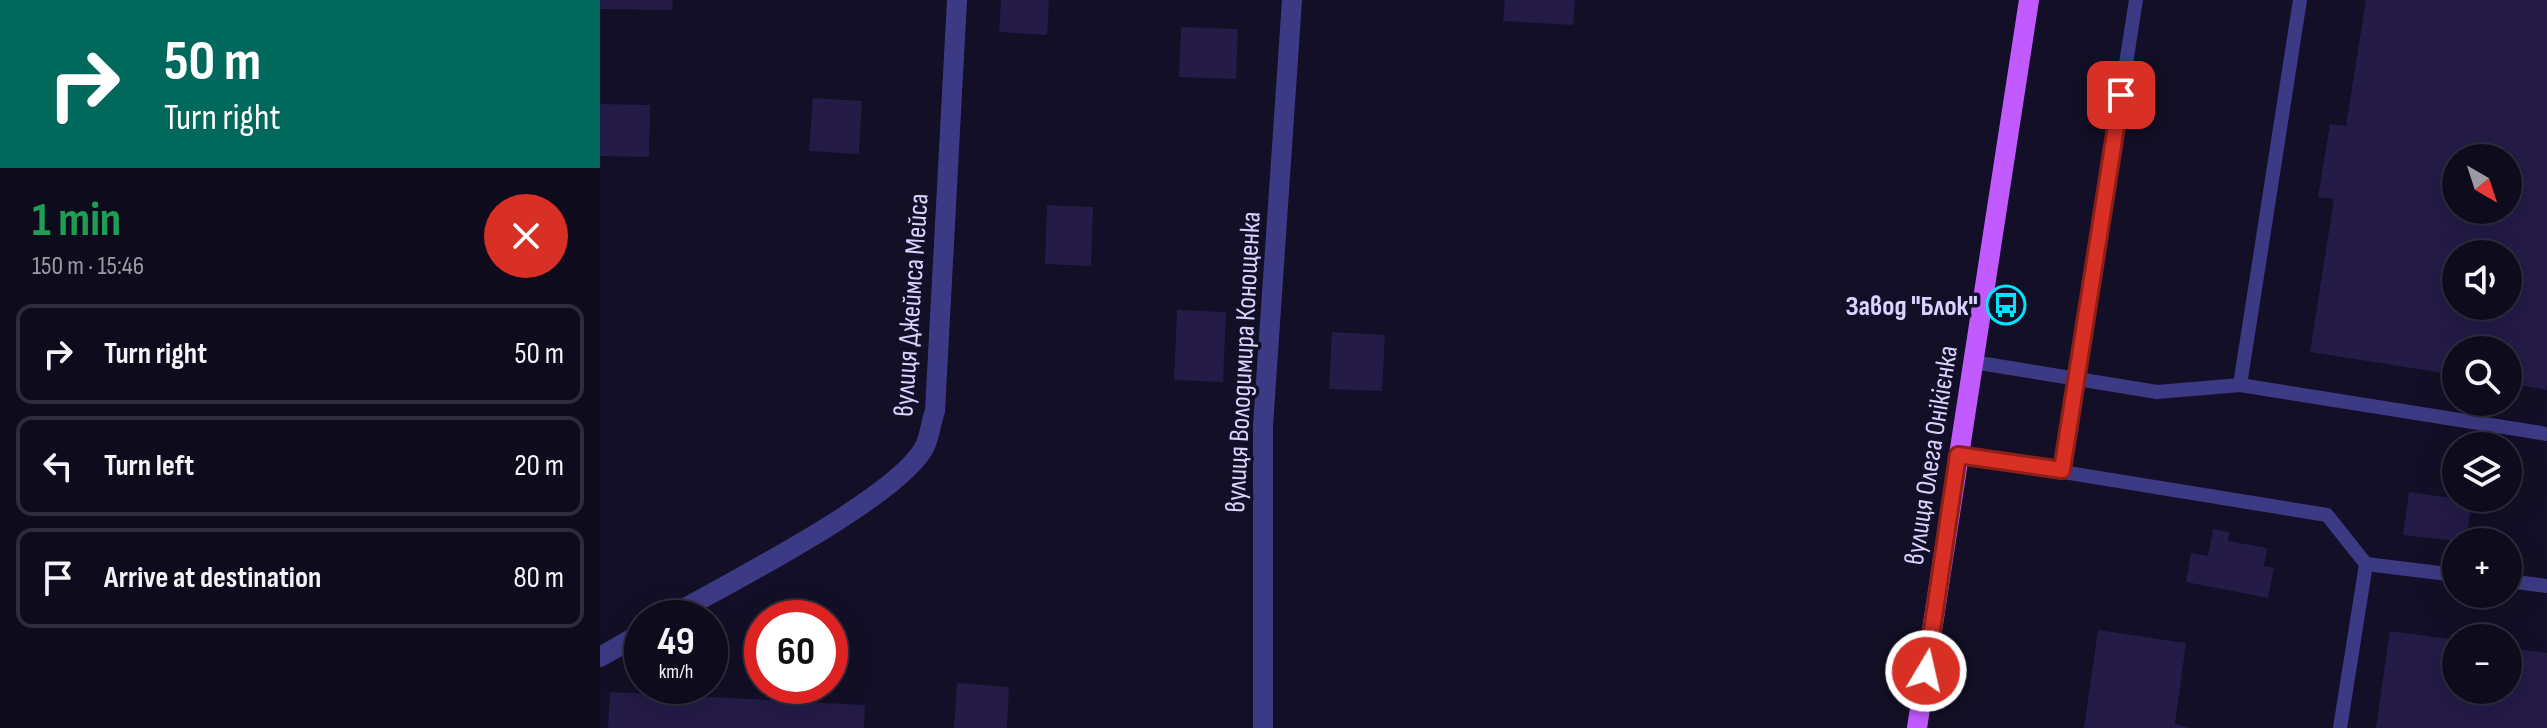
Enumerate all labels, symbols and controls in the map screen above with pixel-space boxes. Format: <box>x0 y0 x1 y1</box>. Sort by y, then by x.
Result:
text: 50 m <box>164 29 261 96</box>
icon: right <box>32 32 136 136</box>
pin <box>2087 61 2155 129</box>
icon: arrive <box>2099 73 2143 117</box>
text: Turn right <box>164 97 281 140</box>
north arrow <box>2442 144 2522 224</box>
map controls <box>2442 144 2522 704</box>
text: 1 min <box>32 192 121 249</box>
street label: вулиця Джеймса Мейса <box>887 192 936 418</box>
button: close <box>484 194 568 278</box>
street label: вулиця Володимира Конощенка <box>1219 211 1268 513</box>
button: sound <box>2442 240 2522 320</box>
text: 150 m · 15:46 <box>32 251 144 282</box>
bus stop icon: Завод "Блок" <box>1985 284 2027 326</box>
place label: Завод "Блок" <box>1845 290 1978 323</box>
icon: right <box>36 332 80 376</box>
text: Turn right <box>104 336 207 372</box>
text: 50 m <box>515 336 564 372</box>
button: search <box>2442 336 2522 416</box>
street label: вулиця Олега Онікієнка <box>1898 343 1965 567</box>
button: layers <box>2442 432 2522 512</box>
icon: left <box>36 444 80 488</box>
text: Turn left <box>104 448 194 484</box>
text: 20 m <box>514 448 564 484</box>
button: + <box>2442 528 2522 608</box>
icon: arrive <box>36 556 80 600</box>
text: Arrive at destination <box>104 560 321 596</box>
text: 80 m <box>513 560 564 596</box>
speed limit sign: 60 <box>744 600 848 704</box>
text: 49 <box>657 618 695 666</box>
button: − <box>2442 624 2522 704</box>
position arrow <box>1884 629 1968 713</box>
text: km/h <box>659 660 693 684</box>

